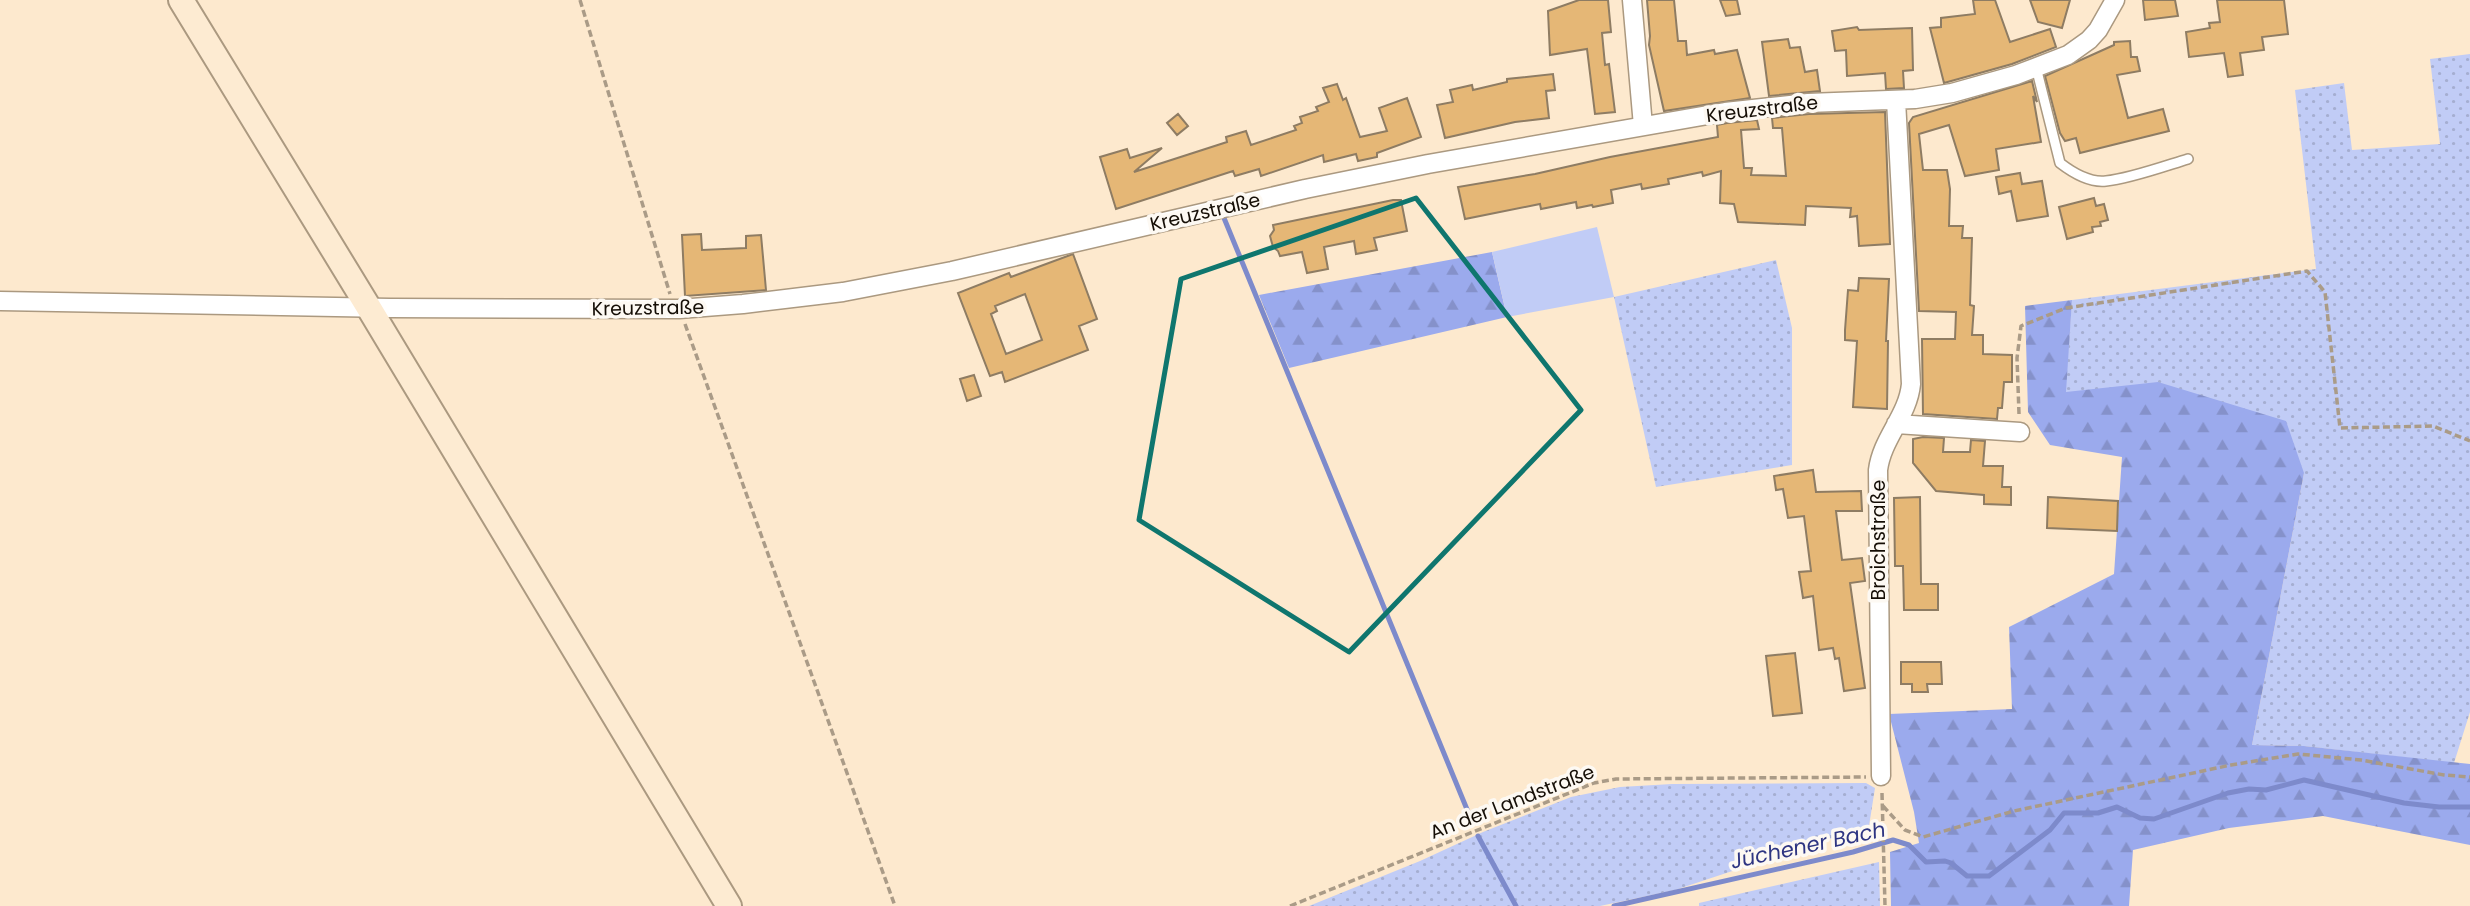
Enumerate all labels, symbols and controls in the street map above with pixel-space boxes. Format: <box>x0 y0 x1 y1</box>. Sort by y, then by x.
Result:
street label: Kreuzstraße <box>1705 89 1819 129</box>
street label: Kreuzstraße <box>1147 186 1263 238</box>
street label: Kreuzstraße <box>591 294 705 322</box>
street label: Broichstraße <box>1865 480 1892 600</box>
street label: An der Landstraße <box>1426 758 1598 846</box>
water label: Jüchener Bach <box>1728 814 1888 876</box>

